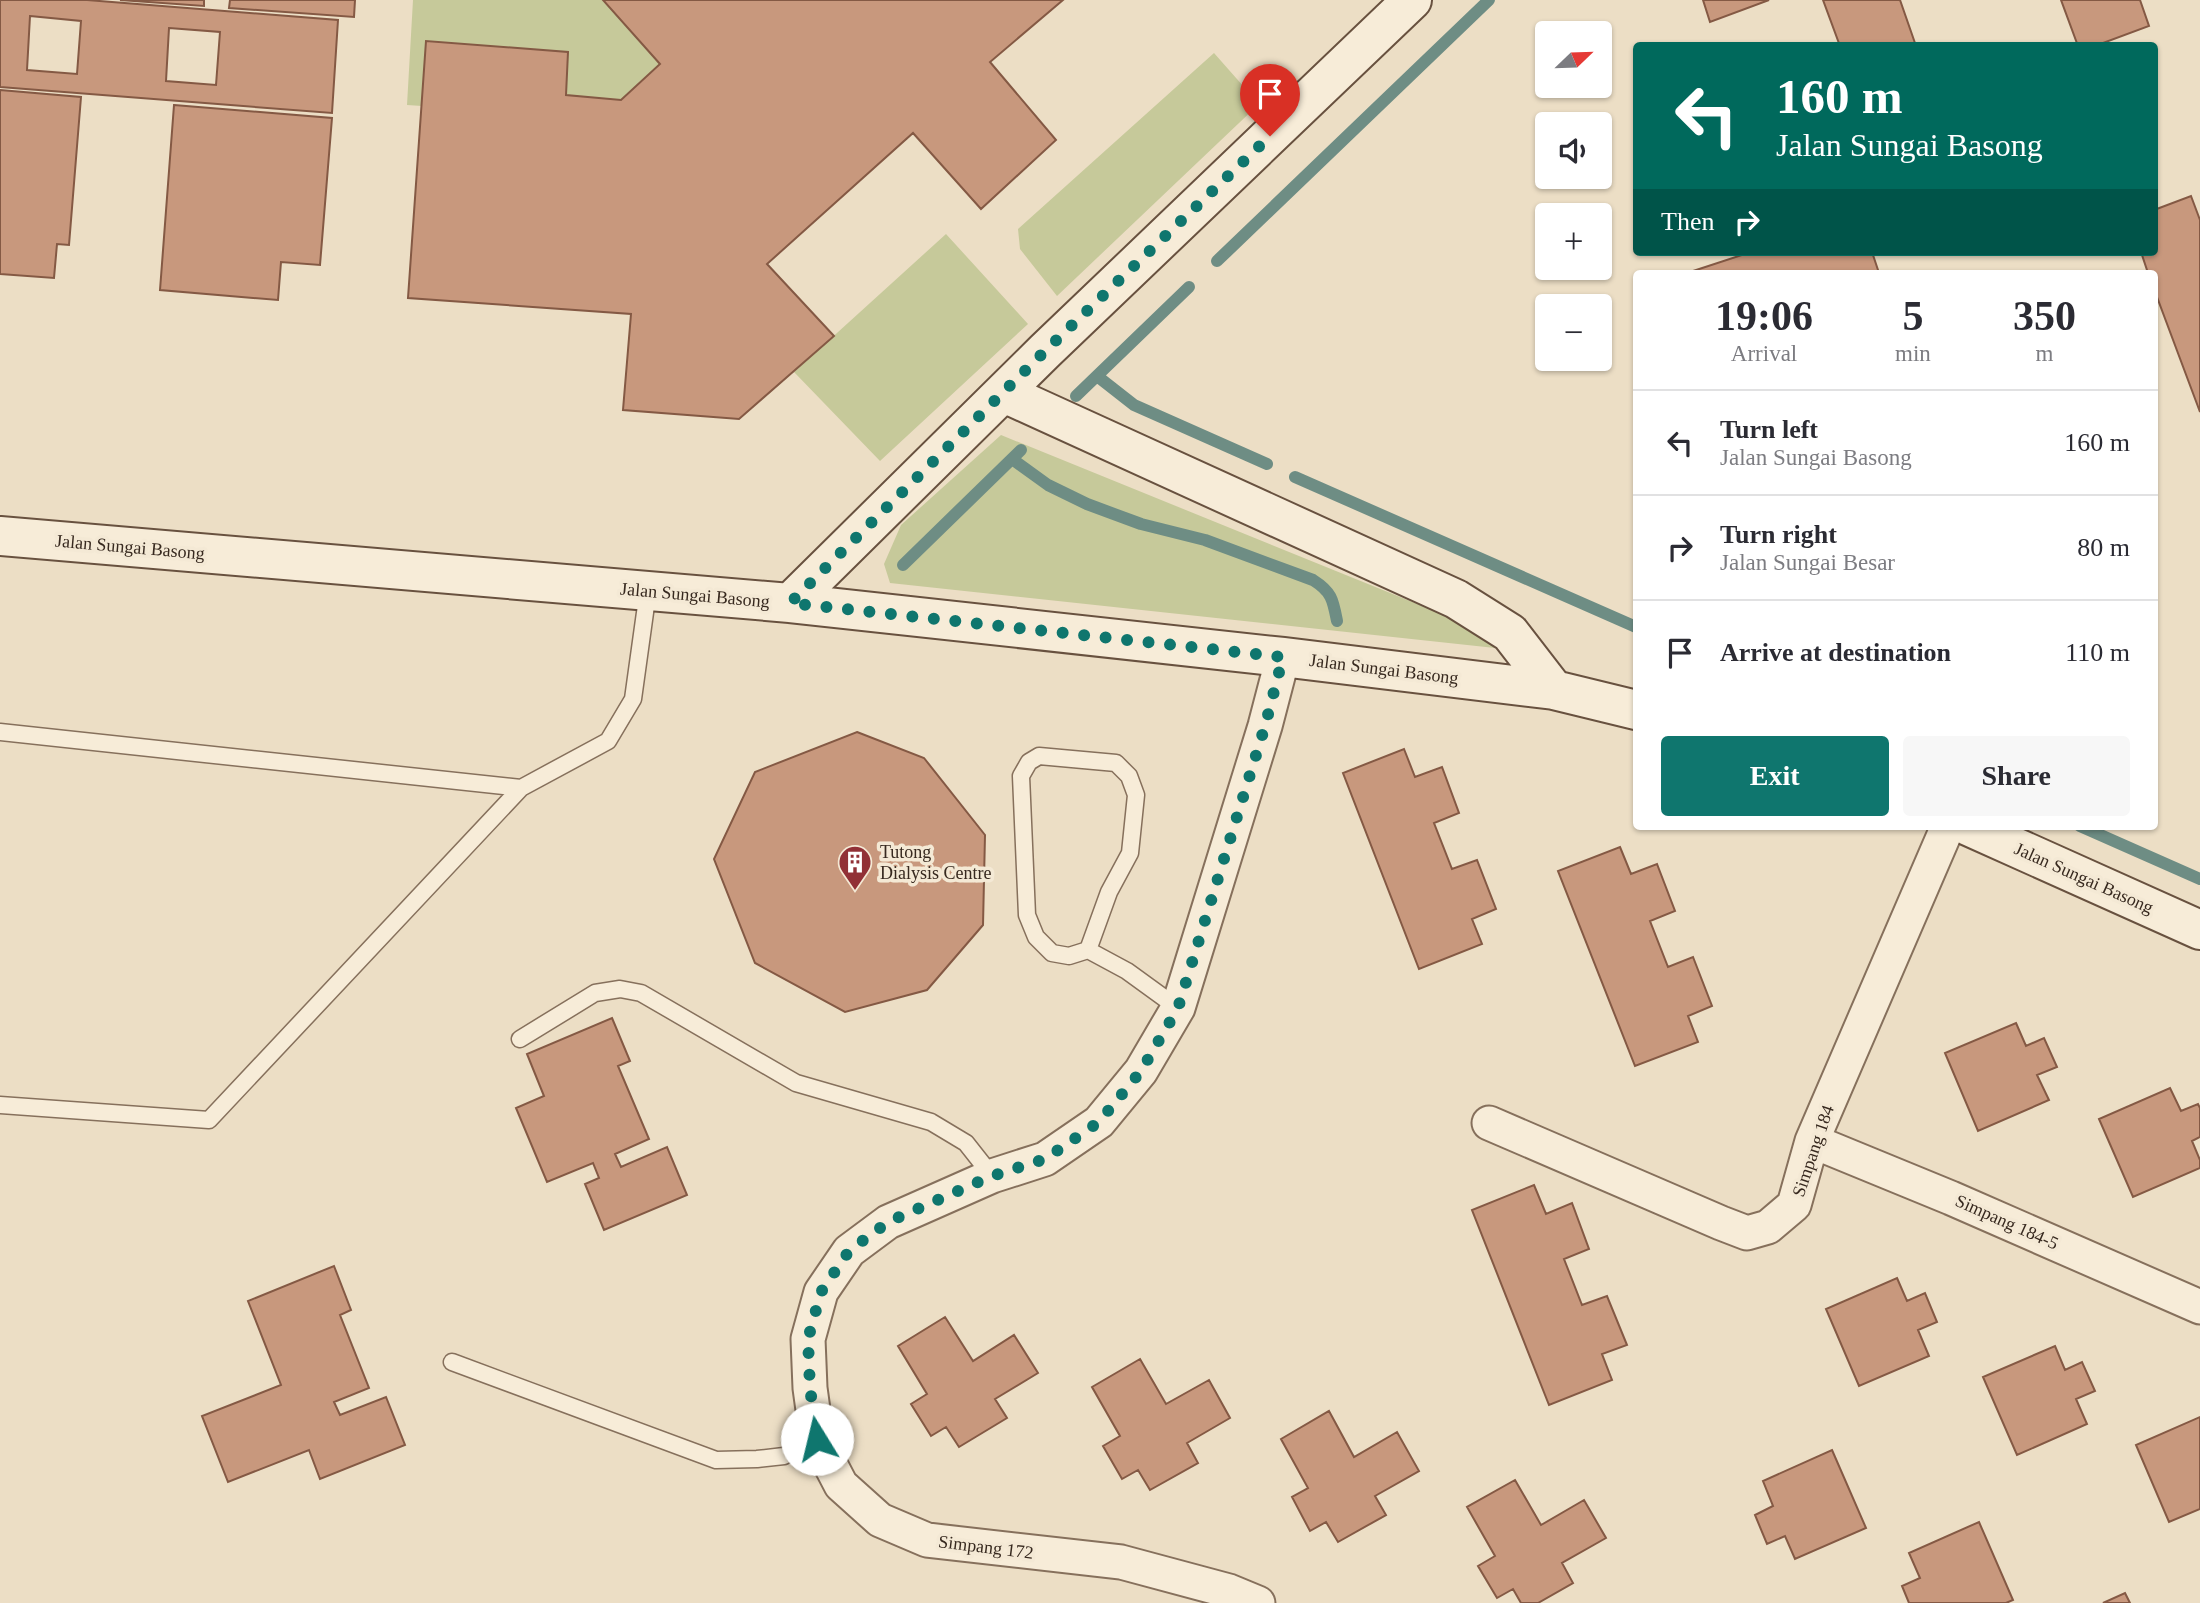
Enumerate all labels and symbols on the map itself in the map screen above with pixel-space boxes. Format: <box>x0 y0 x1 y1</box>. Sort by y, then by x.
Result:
north arrow <box>1535 21 1612 98</box>
pin <box>1240 64 1300 136</box>
street label: Jalan Sungai Basong <box>54 531 206 563</box>
street label: Jalan Sungai Basong <box>619 579 771 611</box>
street label: Jalan Sungai Basong <box>1308 650 1460 688</box>
street label: Jalan Sungai Basong <box>2011 838 2157 918</box>
place label: Tutong Dialysis Centre <box>880 842 991 883</box>
building icon: Tutong Dialysis Centre <box>836 843 874 892</box>
street label: Simpang 184 <box>1788 1103 1838 1199</box>
street label: Simpang 184-5 <box>1952 1190 2062 1254</box>
position arrow <box>780 1402 854 1476</box>
street label: Simpang 172 <box>937 1531 1035 1563</box>

